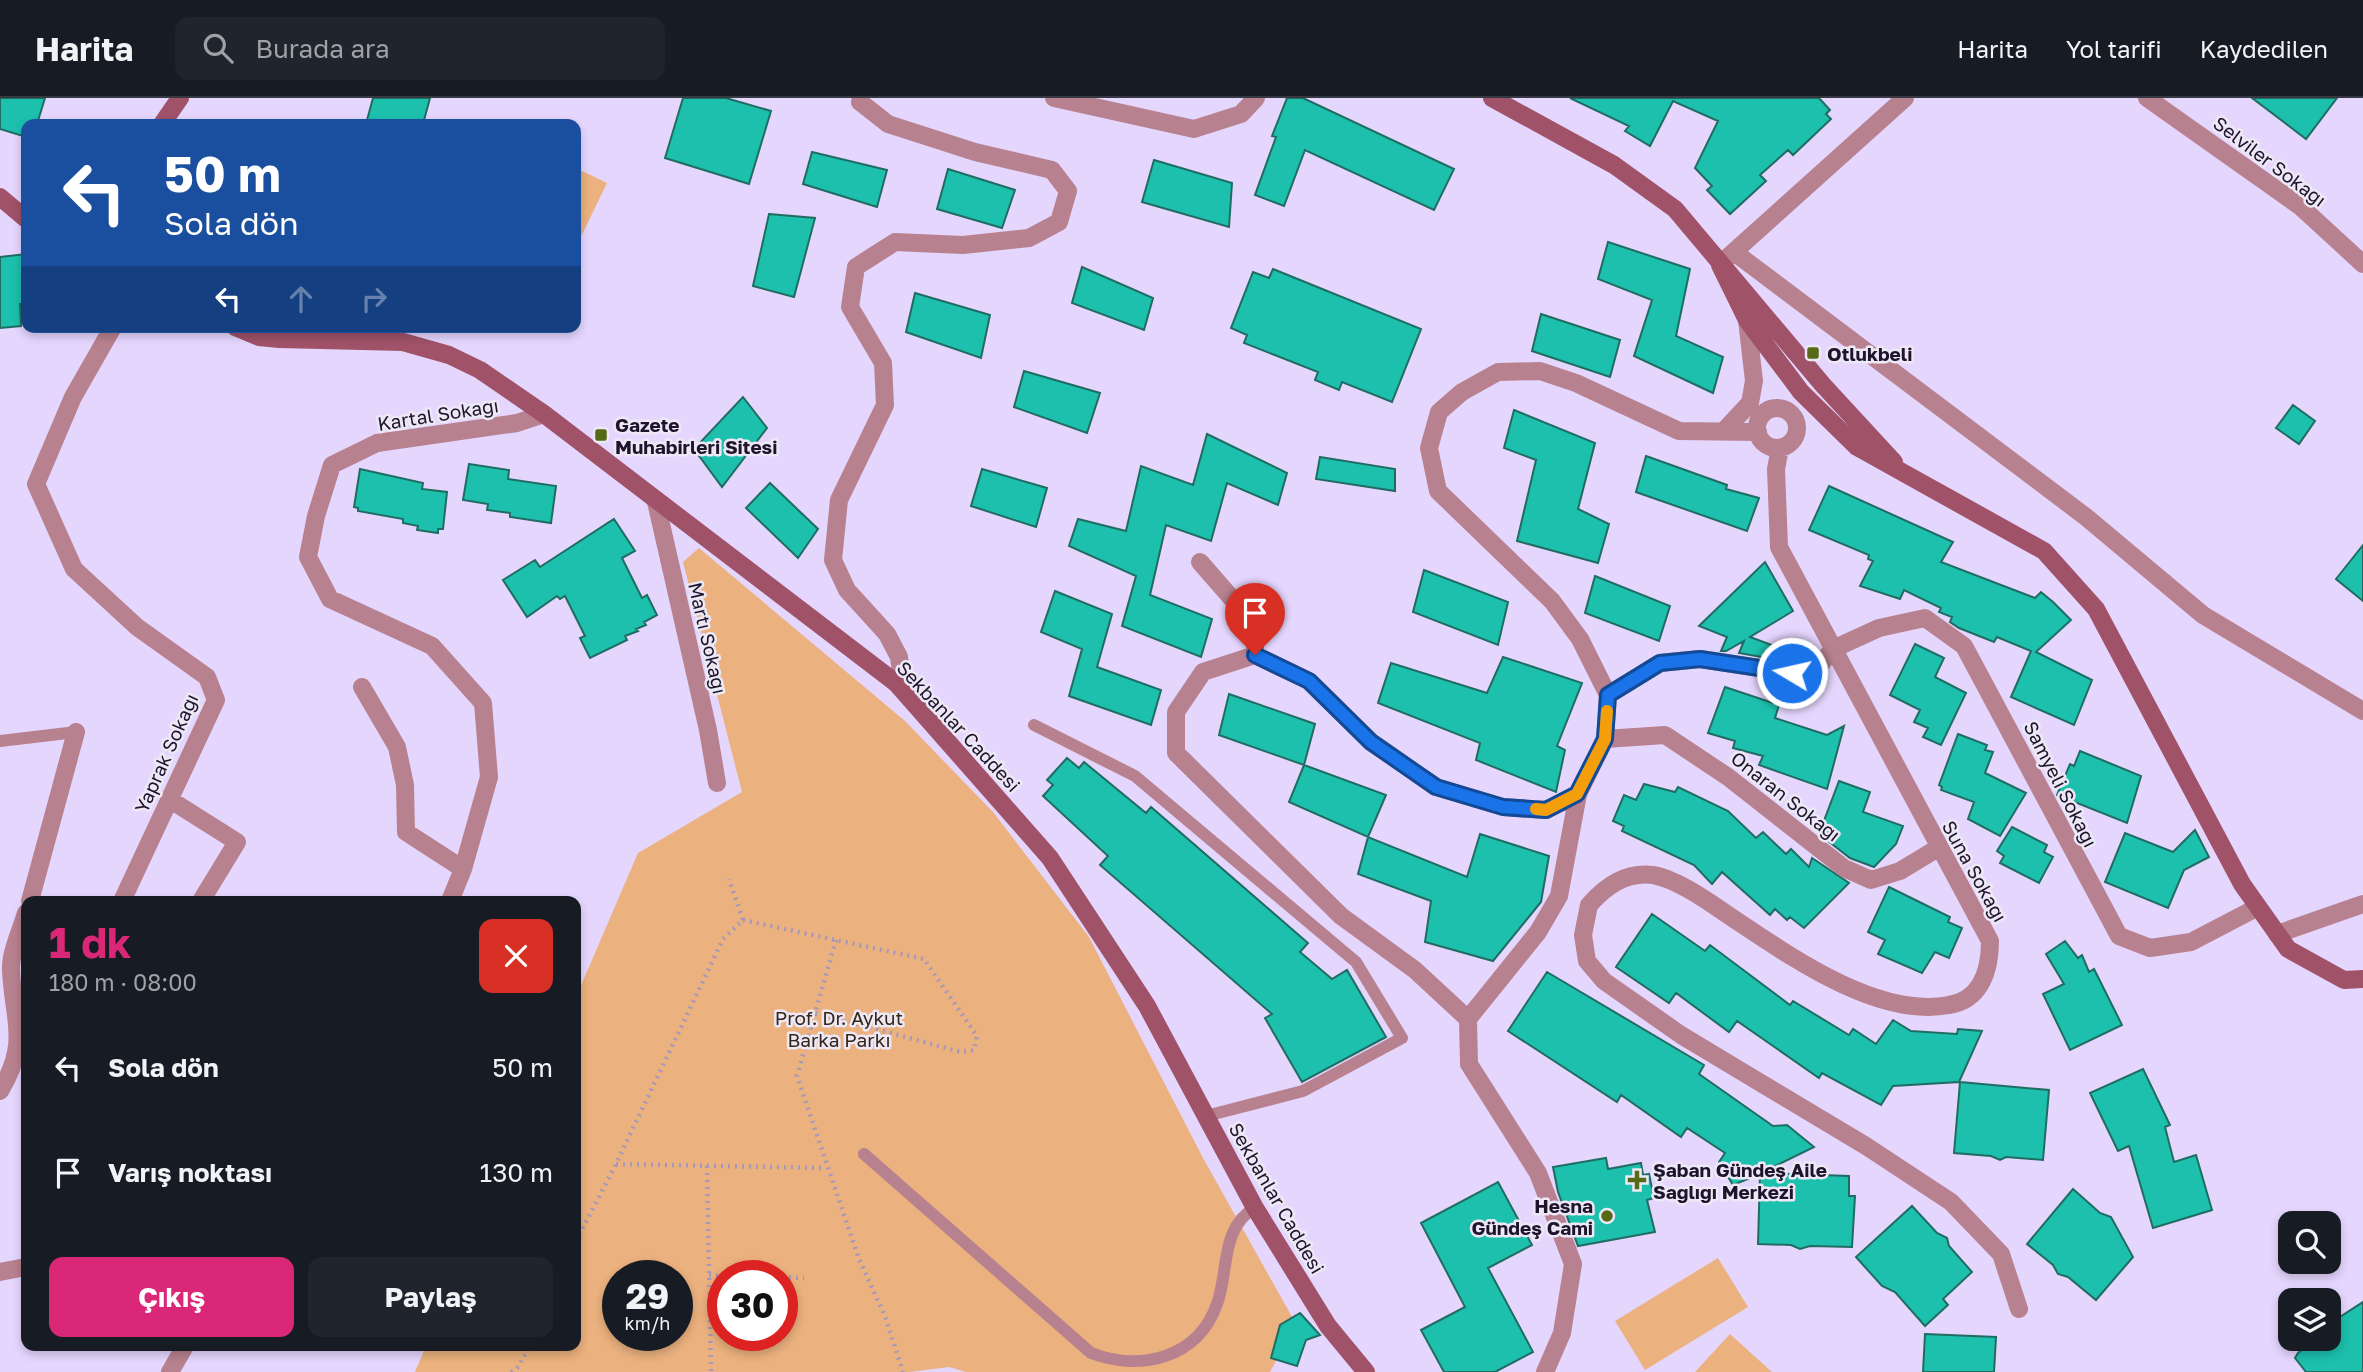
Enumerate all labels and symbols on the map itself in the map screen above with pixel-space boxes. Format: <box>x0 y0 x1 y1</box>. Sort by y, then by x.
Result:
street label: Selviler Sokağı <box>2209 111 2331 211</box>
place label: Otlukbeli <box>1827 342 1912 365</box>
marker: Otlukbeli <box>1805 345 1821 361</box>
street label: Kartal Sokağı <box>376 393 500 435</box>
place label: Gazete Muhabirleri Sitesi <box>615 413 777 458</box>
marker: Gazete Muhabirleri Sitesi <box>593 427 609 443</box>
street label: Martı Sokağı <box>684 580 732 696</box>
pin <box>1225 583 1285 655</box>
position arrow <box>1755 636 1829 710</box>
street label: Sekbanlar Caddesi <box>893 656 1025 796</box>
street label: Yaprak Sokağı <box>129 690 203 816</box>
street label: Samyeli Sokağı <box>2019 717 2103 851</box>
street label: Onaran Sokağı <box>1727 746 1845 846</box>
street label: Suna Sokağı <box>1938 816 2012 926</box>
park label: Prof. Dr. Aykut Barka Parkı <box>775 1006 903 1051</box>
street label: Sekbanlar Caddesi <box>1224 1119 1330 1277</box>
place label: Şaban Gündeş Aile Sağlığı Merkezi <box>1653 1158 1827 1203</box>
marker: Şaban Gündeş Aile Sağlığı Merkezi <box>1627 1170 1647 1190</box>
place label: Hesna Gündeş Cami <box>1472 1194 1593 1239</box>
marker: Hesna Gündeş Cami <box>1599 1208 1615 1224</box>
speed limit sign: 30 <box>707 1260 798 1351</box>

